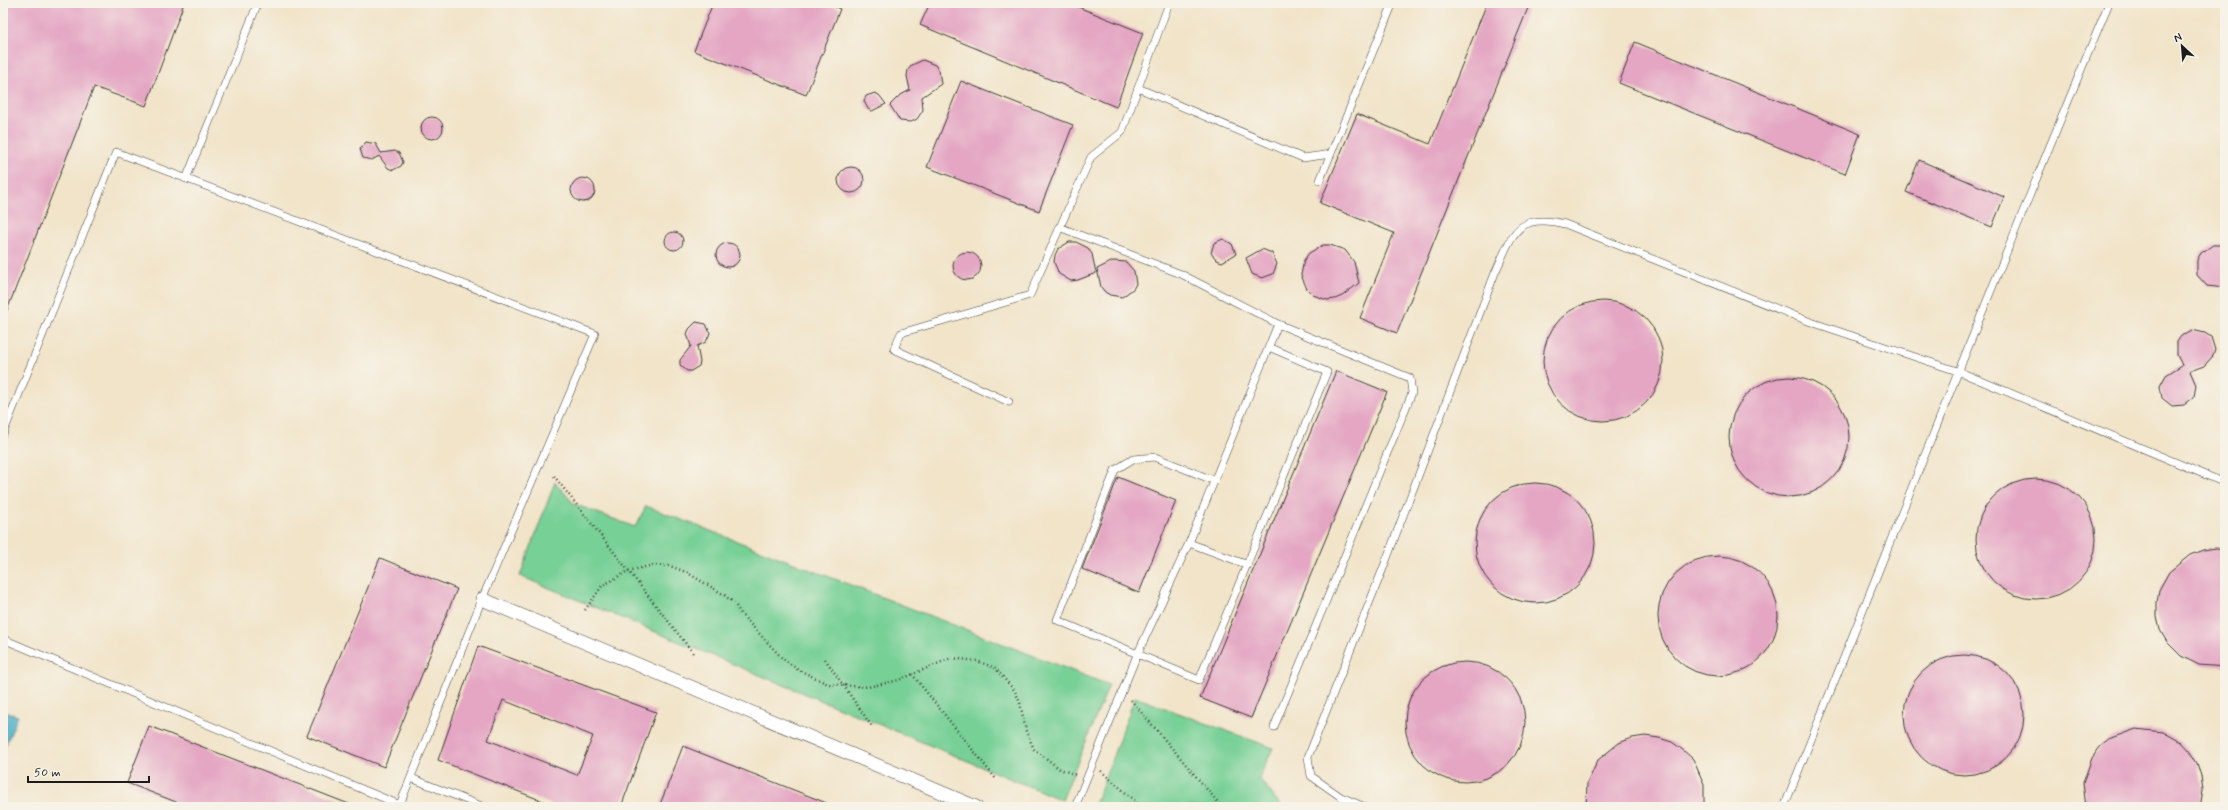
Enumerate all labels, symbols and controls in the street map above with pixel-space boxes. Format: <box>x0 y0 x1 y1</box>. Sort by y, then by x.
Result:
north arrow <box>2162 26 2202 66</box>
text: N <box>2172 30 2184 46</box>
scale bar <box>28 758 149 784</box>
text: 50 m <box>34 765 61 781</box>

